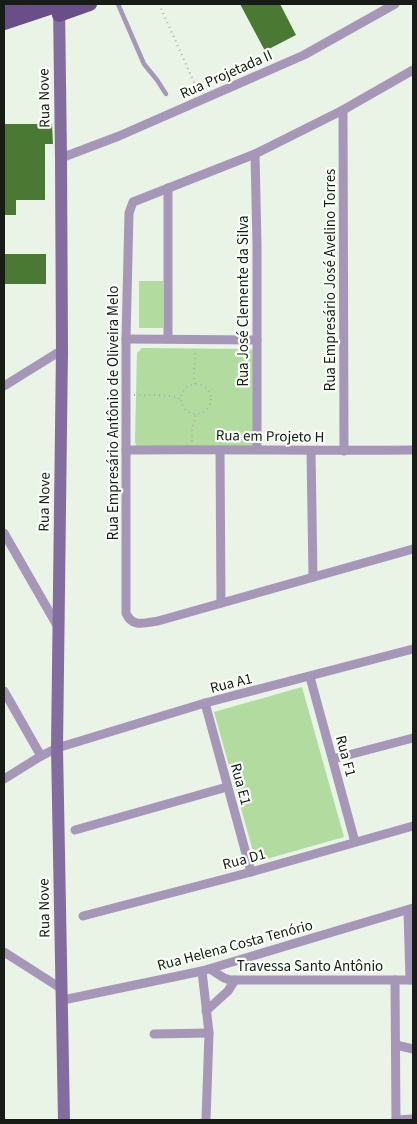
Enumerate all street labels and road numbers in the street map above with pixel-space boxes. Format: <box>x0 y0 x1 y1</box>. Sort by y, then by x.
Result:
street label: Rua Projetada II <box>177 45 276 104</box>
street label: Rua Nove <box>33 68 56 128</box>
street label: Rua Empresário José Avelino Torres <box>320 169 341 391</box>
street label: Rua José Clemente da Silva <box>233 215 254 387</box>
street label: Rua Empresário Antônio de Oliveira Melo <box>103 286 124 540</box>
street label: Rua em Projeto H <box>216 425 324 448</box>
street label: Rua Nove <box>33 472 56 532</box>
street label: Rua A1 <box>208 668 254 699</box>
street label: Rua F1 <box>330 733 361 779</box>
street label: Rua E1 <box>225 761 256 807</box>
street label: Rua D1 <box>220 844 268 875</box>
street label: Rua Nove <box>33 878 56 938</box>
street label: Rua Helena Costa Tenório <box>155 915 315 976</box>
street label: Travessa Santo Antônio <box>237 956 383 977</box>

